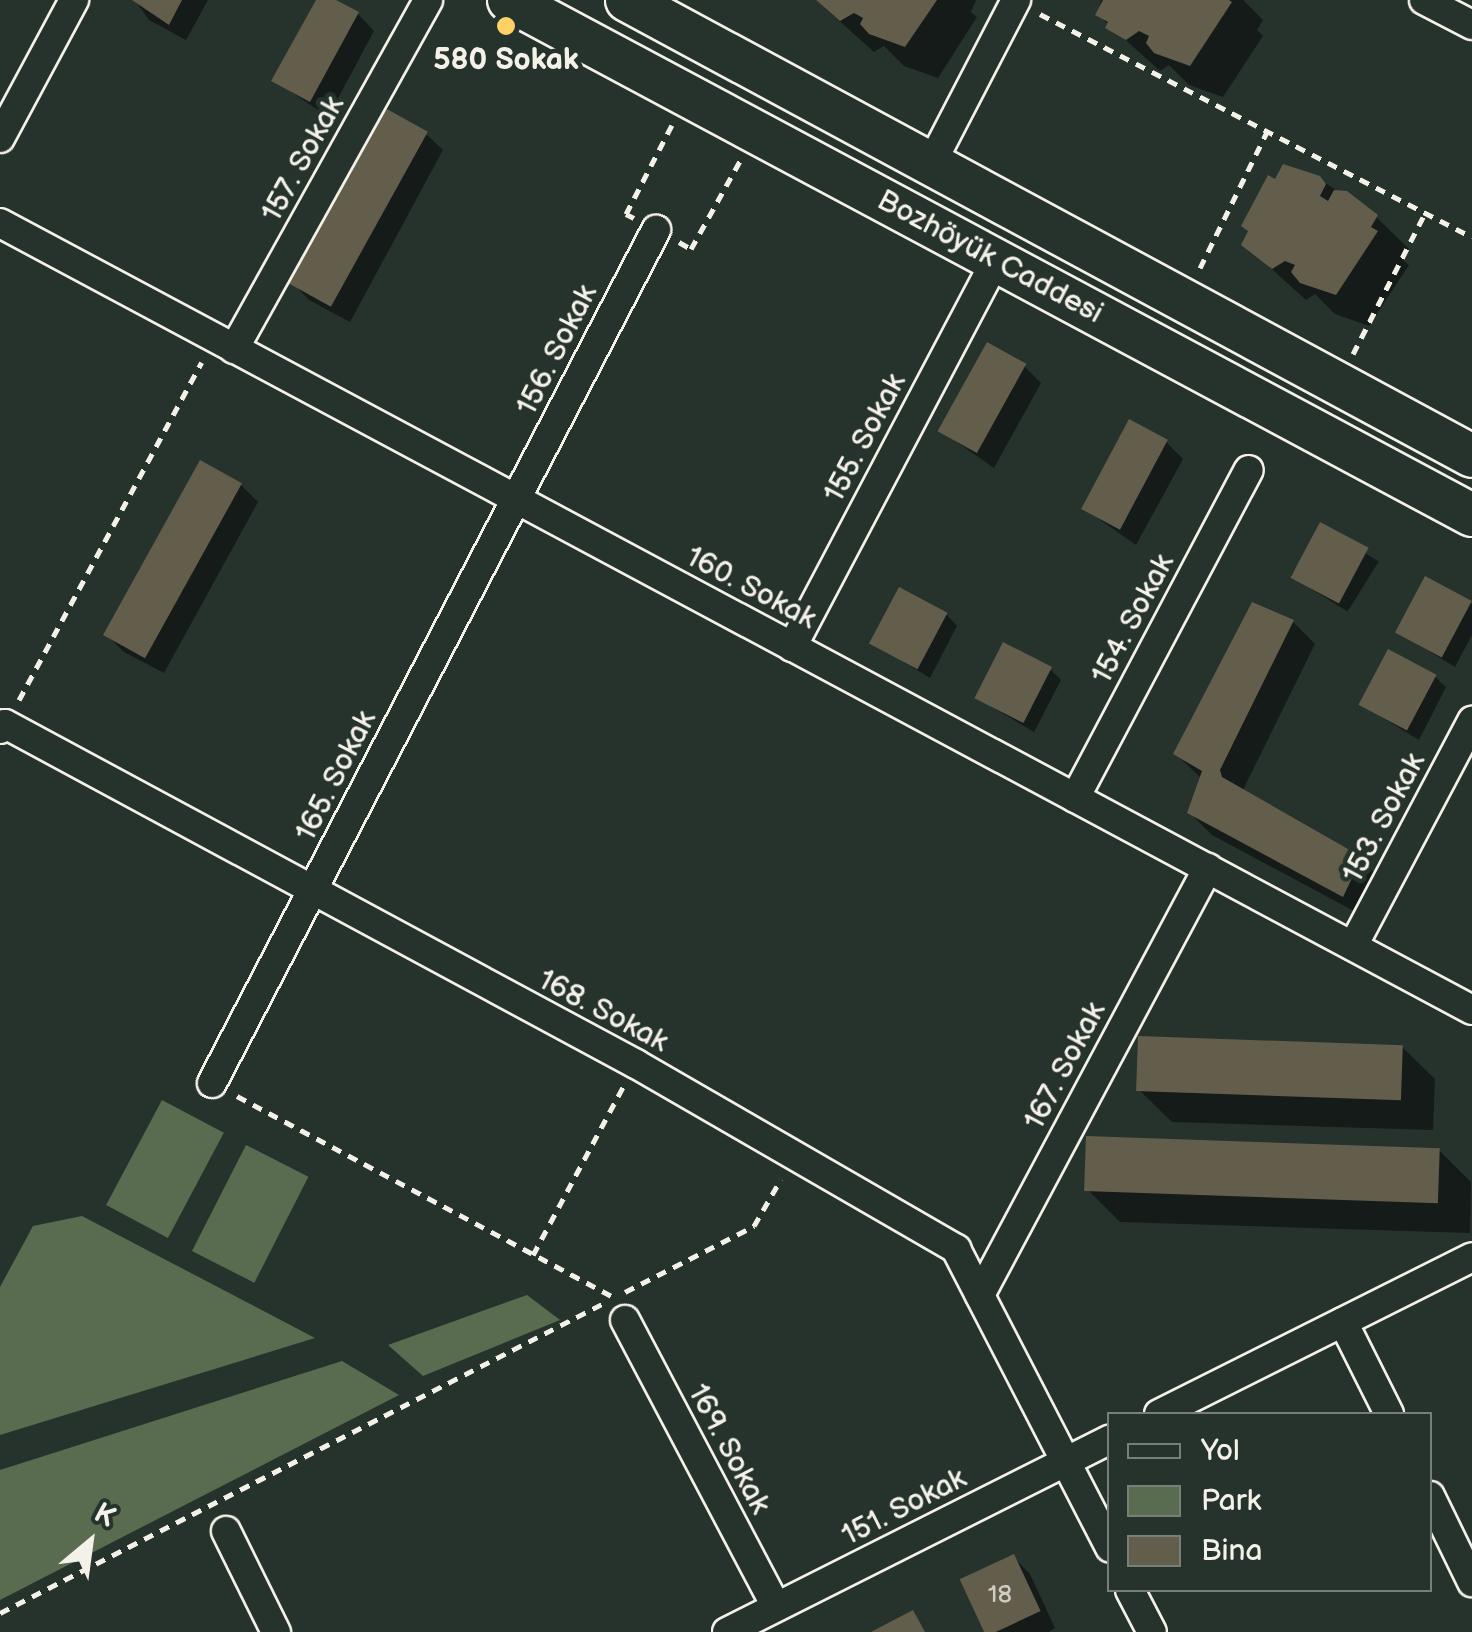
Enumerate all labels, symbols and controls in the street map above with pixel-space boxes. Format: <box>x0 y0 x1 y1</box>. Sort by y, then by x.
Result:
marker: 580 Sokak <box>495 15 517 37</box>
place label: 580 Sokak <box>433 42 579 78</box>
street label: 157. Sokak <box>254 90 352 228</box>
street label: Bozhöyük Caddesi <box>871 182 1109 332</box>
street label: 156. Sokak <box>509 279 605 421</box>
street label: 155. Sokak <box>816 367 914 509</box>
street label: 160. Sokak <box>680 539 822 637</box>
street label: 154. Sokak <box>1084 548 1182 690</box>
street label: 165. Sokak <box>288 705 384 847</box>
street label: 153. Sokak <box>1335 747 1433 889</box>
street label: 168. Sokak <box>532 962 674 1060</box>
street label: 167. Sokak <box>1016 996 1114 1136</box>
street label: 169. Sokak <box>680 1378 778 1520</box>
legend <box>1107 1412 1432 1592</box>
text: Yol <box>1201 1433 1240 1469</box>
street label: 151. Sokak <box>835 1460 973 1554</box>
text: Park <box>1201 1483 1261 1519</box>
north arrow <box>40 1492 140 1592</box>
text: K <box>88 1496 121 1534</box>
text: Bina <box>1201 1533 1262 1569</box>
house number: 18 <box>988 1580 1012 1610</box>

